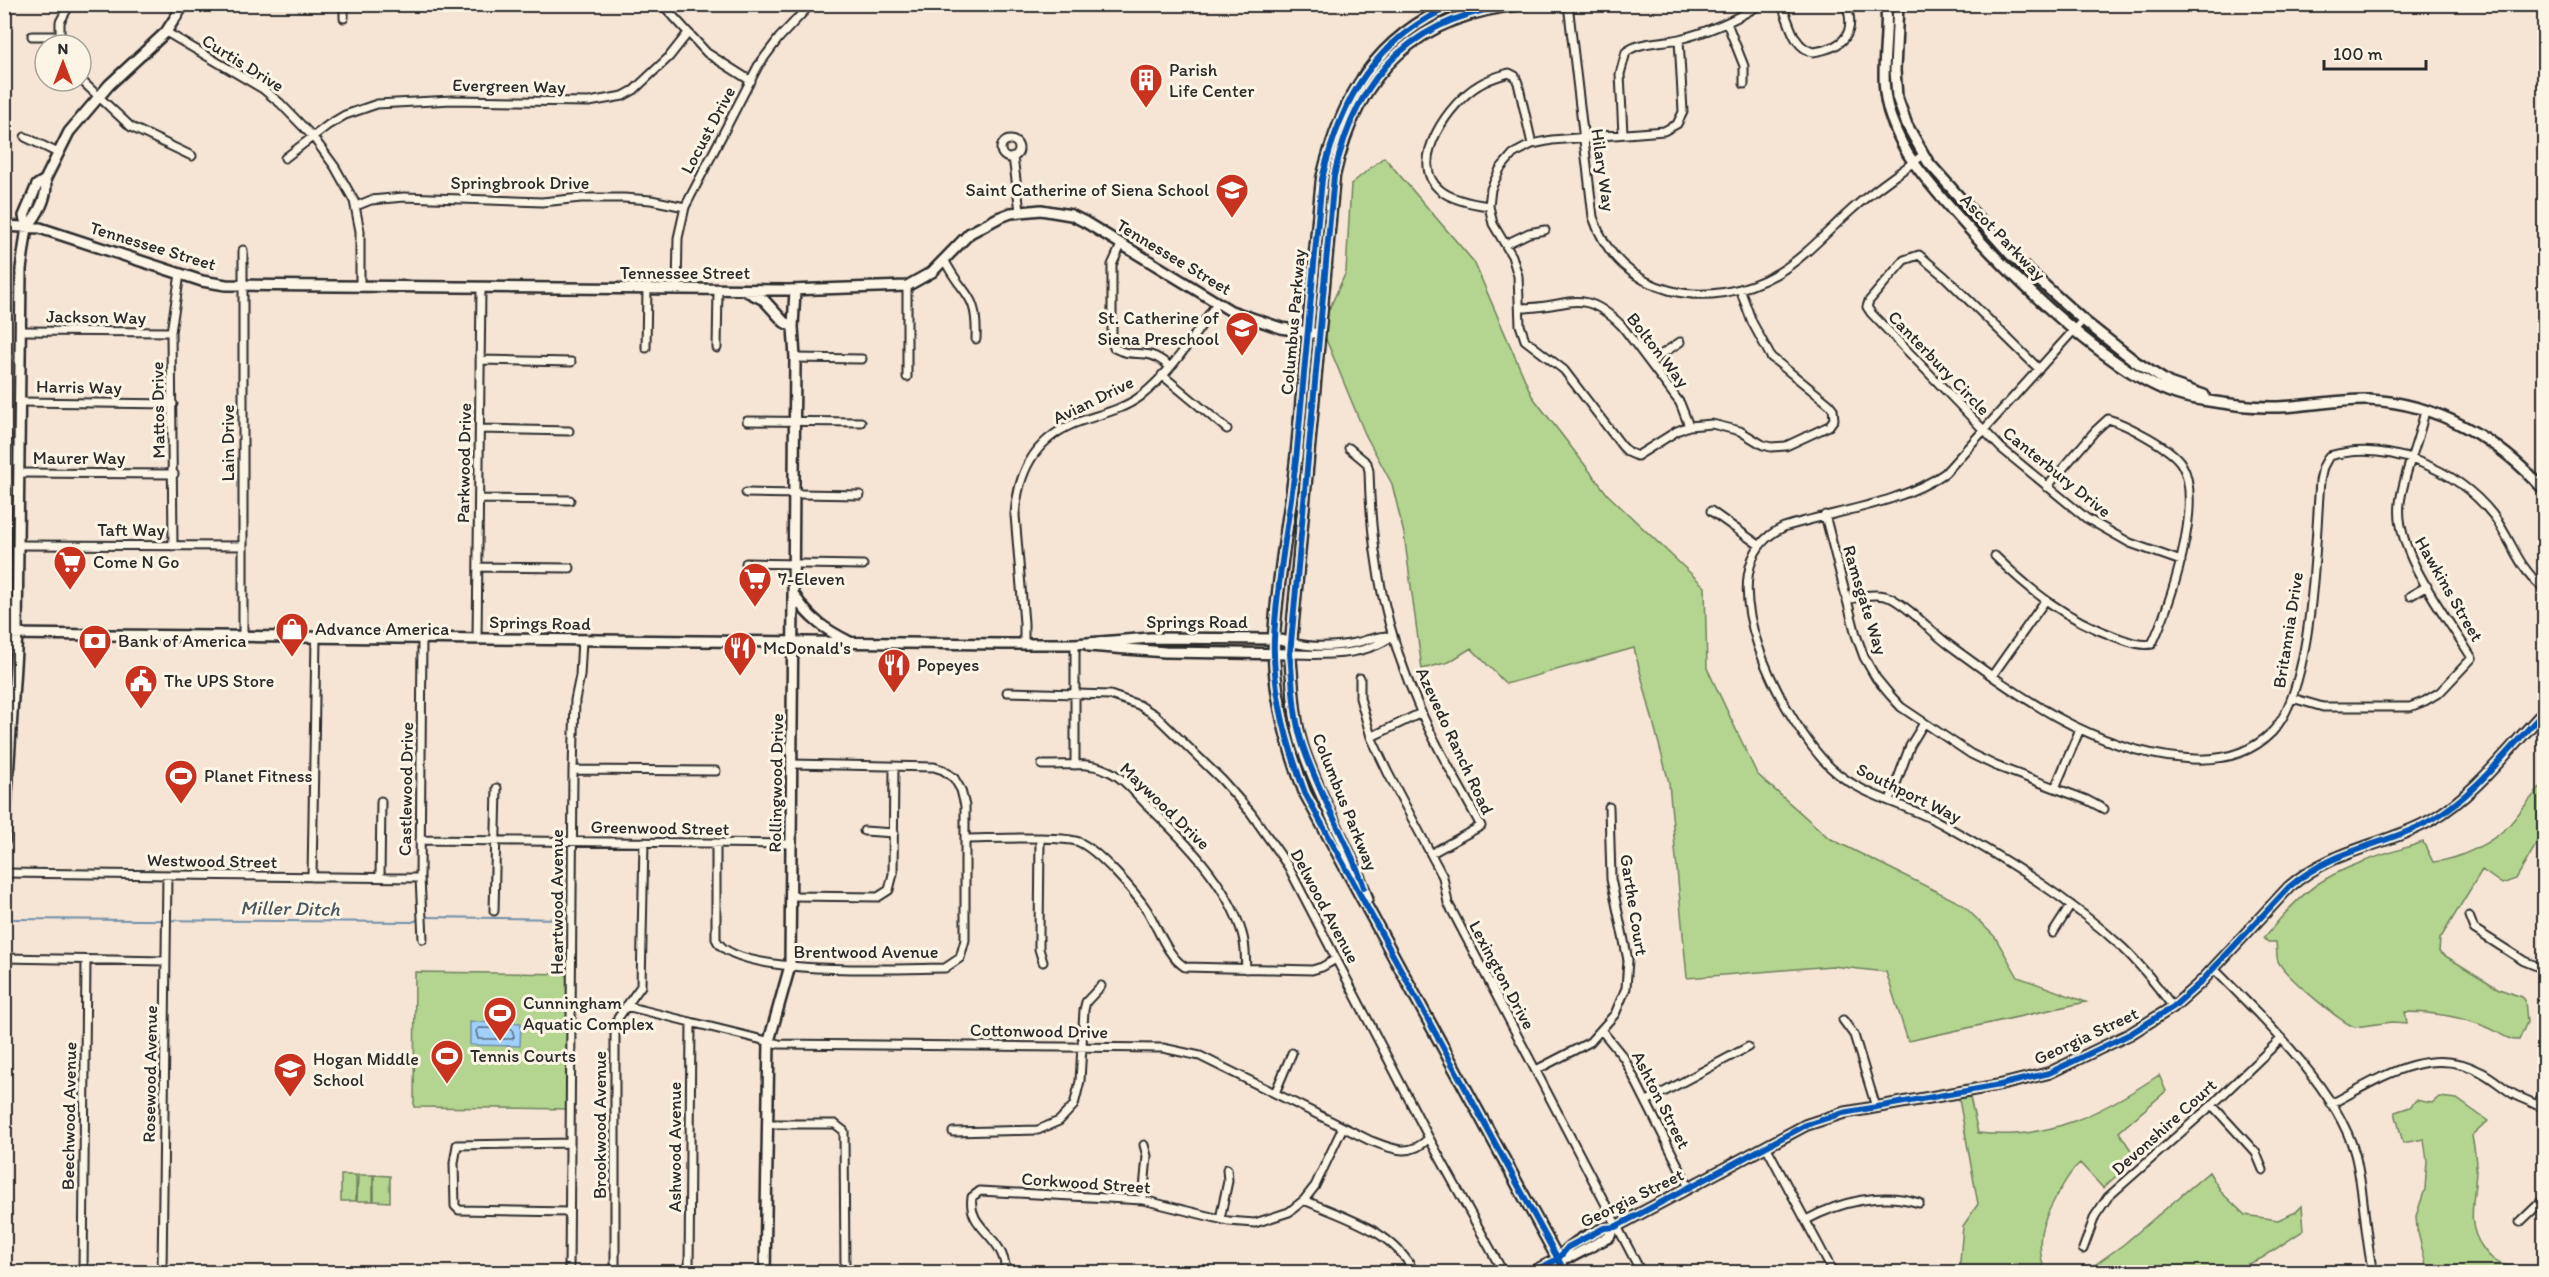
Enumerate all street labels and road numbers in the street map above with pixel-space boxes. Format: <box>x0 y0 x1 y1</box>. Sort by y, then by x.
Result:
street label: Curtis Drive <box>198 29 288 97</box>
street label: Evergreen Way <box>452 74 566 98</box>
street label: Locust Drive <box>676 82 740 178</box>
street label: Hilary Way <box>1586 127 1620 213</box>
street label: Springbrook Drive <box>451 172 589 194</box>
street label: Ascot Parkway <box>1956 189 2051 286</box>
street label: Tennessee Street <box>1112 214 1236 300</box>
street label: Tennessee Street <box>87 216 219 276</box>
street label: Columbus Parkway <box>1276 248 1310 396</box>
street label: Tennessee Street <box>620 262 751 284</box>
street label: Jackson Way <box>46 305 147 329</box>
street label: Canterbury Circle <box>1883 306 1995 420</box>
street label: Bolton Way <box>1622 308 1694 392</box>
street label: Mattos Drive <box>146 361 170 459</box>
street label: Avian Drive <box>1049 371 1137 429</box>
street label: Harris Way <box>36 375 123 399</box>
street label: Parkwood Drive <box>452 403 476 523</box>
street label: Lain Drive <box>217 405 239 481</box>
street label: Canterbury Drive <box>1998 422 2116 522</box>
street label: Maurer Way <box>33 447 126 469</box>
street label: Taft Way <box>97 519 165 541</box>
street label: Hawkins Street <box>2410 532 2488 646</box>
street label: Ramsgate Way <box>1838 542 1892 658</box>
street label: Britannia Drive <box>2268 570 2308 690</box>
street label: Springs Road <box>489 611 591 635</box>
street label: Springs Road <box>1146 611 1248 633</box>
street label: Azevedo Ranch Road <box>1411 664 1499 818</box>
street label: Rollingwood Drive <box>764 713 788 853</box>
street label: Castlewood Drive <box>394 722 418 856</box>
street label: Columbus Parkway <box>1307 730 1383 875</box>
street label: Maywood Drive <box>1115 758 1215 854</box>
street label: Southport Way <box>1853 758 1966 828</box>
street label: Greenwood Street <box>590 816 730 840</box>
street label: Heartwood Avenue <box>546 829 568 975</box>
street label: Delwood Avenue <box>1286 845 1364 967</box>
street label: Westwood Street <box>147 849 278 873</box>
street label: Garthe Court <box>1615 853 1653 958</box>
street label: Lexington Drive <box>1464 917 1540 1033</box>
street label: Brentwood Avenue <box>793 941 939 963</box>
street label: Georgia Street <box>2030 1002 2142 1070</box>
street label: Rosewood Avenue <box>138 1005 162 1143</box>
street label: Cottonwood Drive <box>970 1019 1108 1043</box>
street label: Beechwood Avenue <box>57 1042 81 1190</box>
street label: Ashton Street <box>1627 1047 1695 1153</box>
street label: Brookwood Avenue <box>589 1051 611 1199</box>
street label: Devonshire Court <box>2107 1074 2221 1180</box>
street label: Ashwood Avenue <box>664 1082 686 1212</box>
street label: Georgia Street <box>1577 1163 1688 1233</box>
street label: Corkwood Street <box>1021 1168 1152 1199</box>

